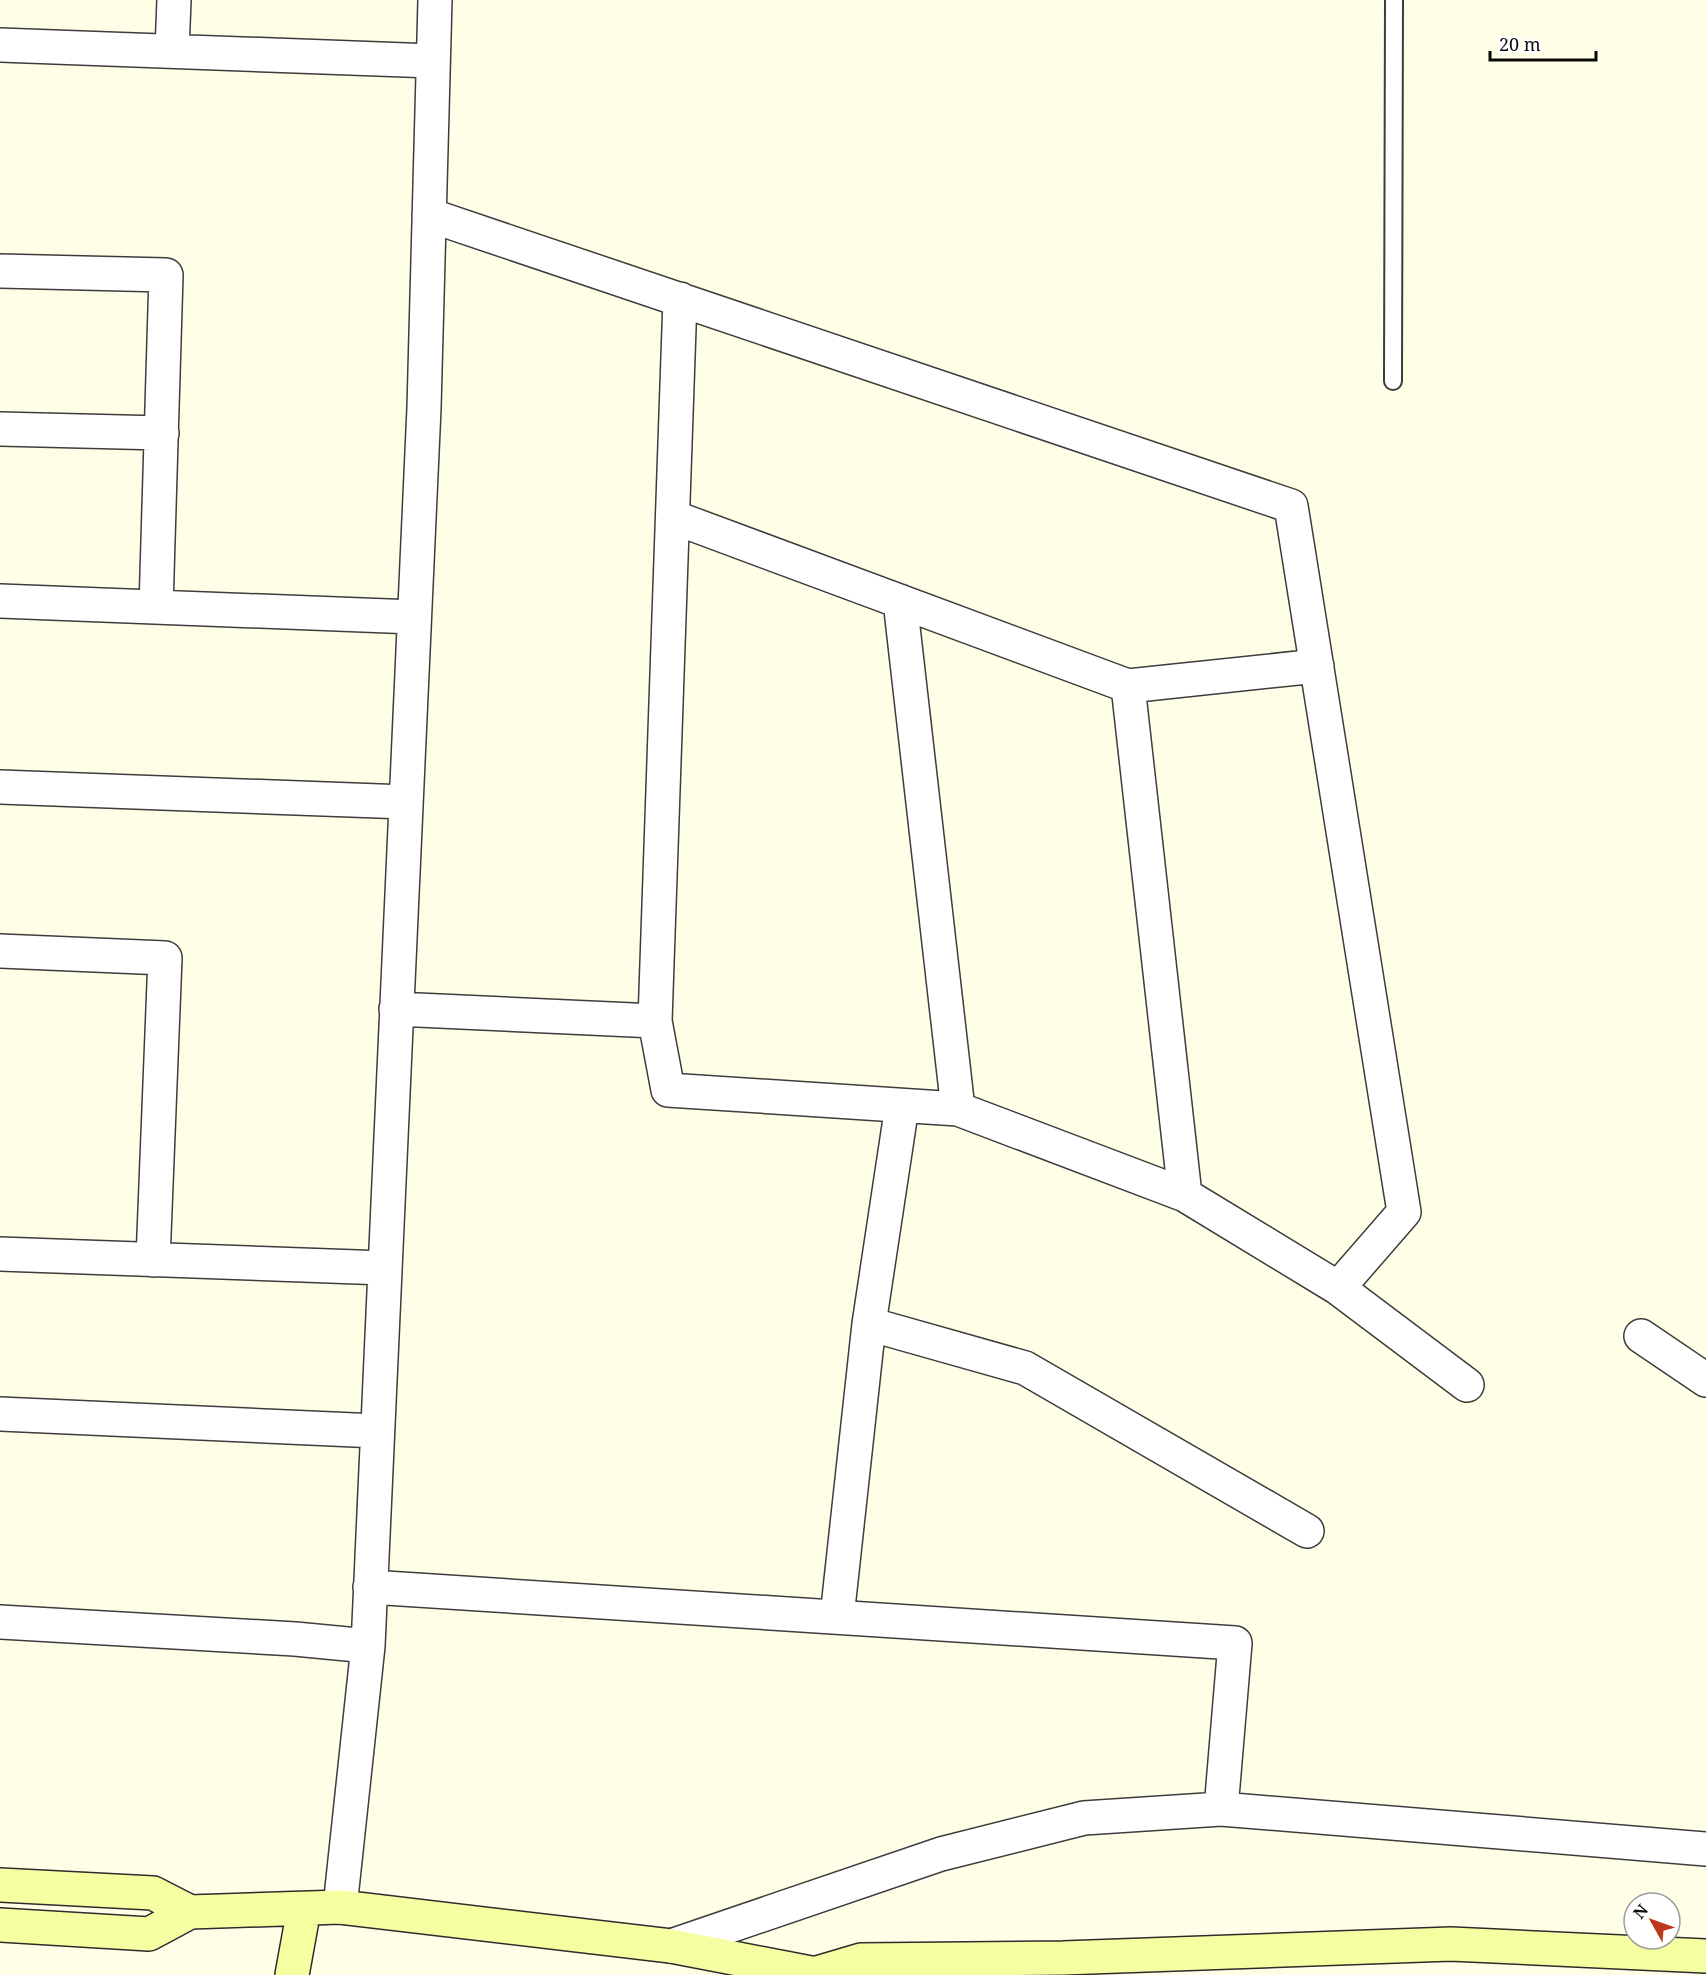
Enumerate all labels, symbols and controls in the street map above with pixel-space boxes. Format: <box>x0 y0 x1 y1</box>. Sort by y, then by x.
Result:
scale bar <box>1490 24 1596 62</box>
text: 20 m <box>1499 32 1541 56</box>
north arrow <box>1622 1891 1682 1951</box>
text: N <box>1628 1899 1653 1923</box>

